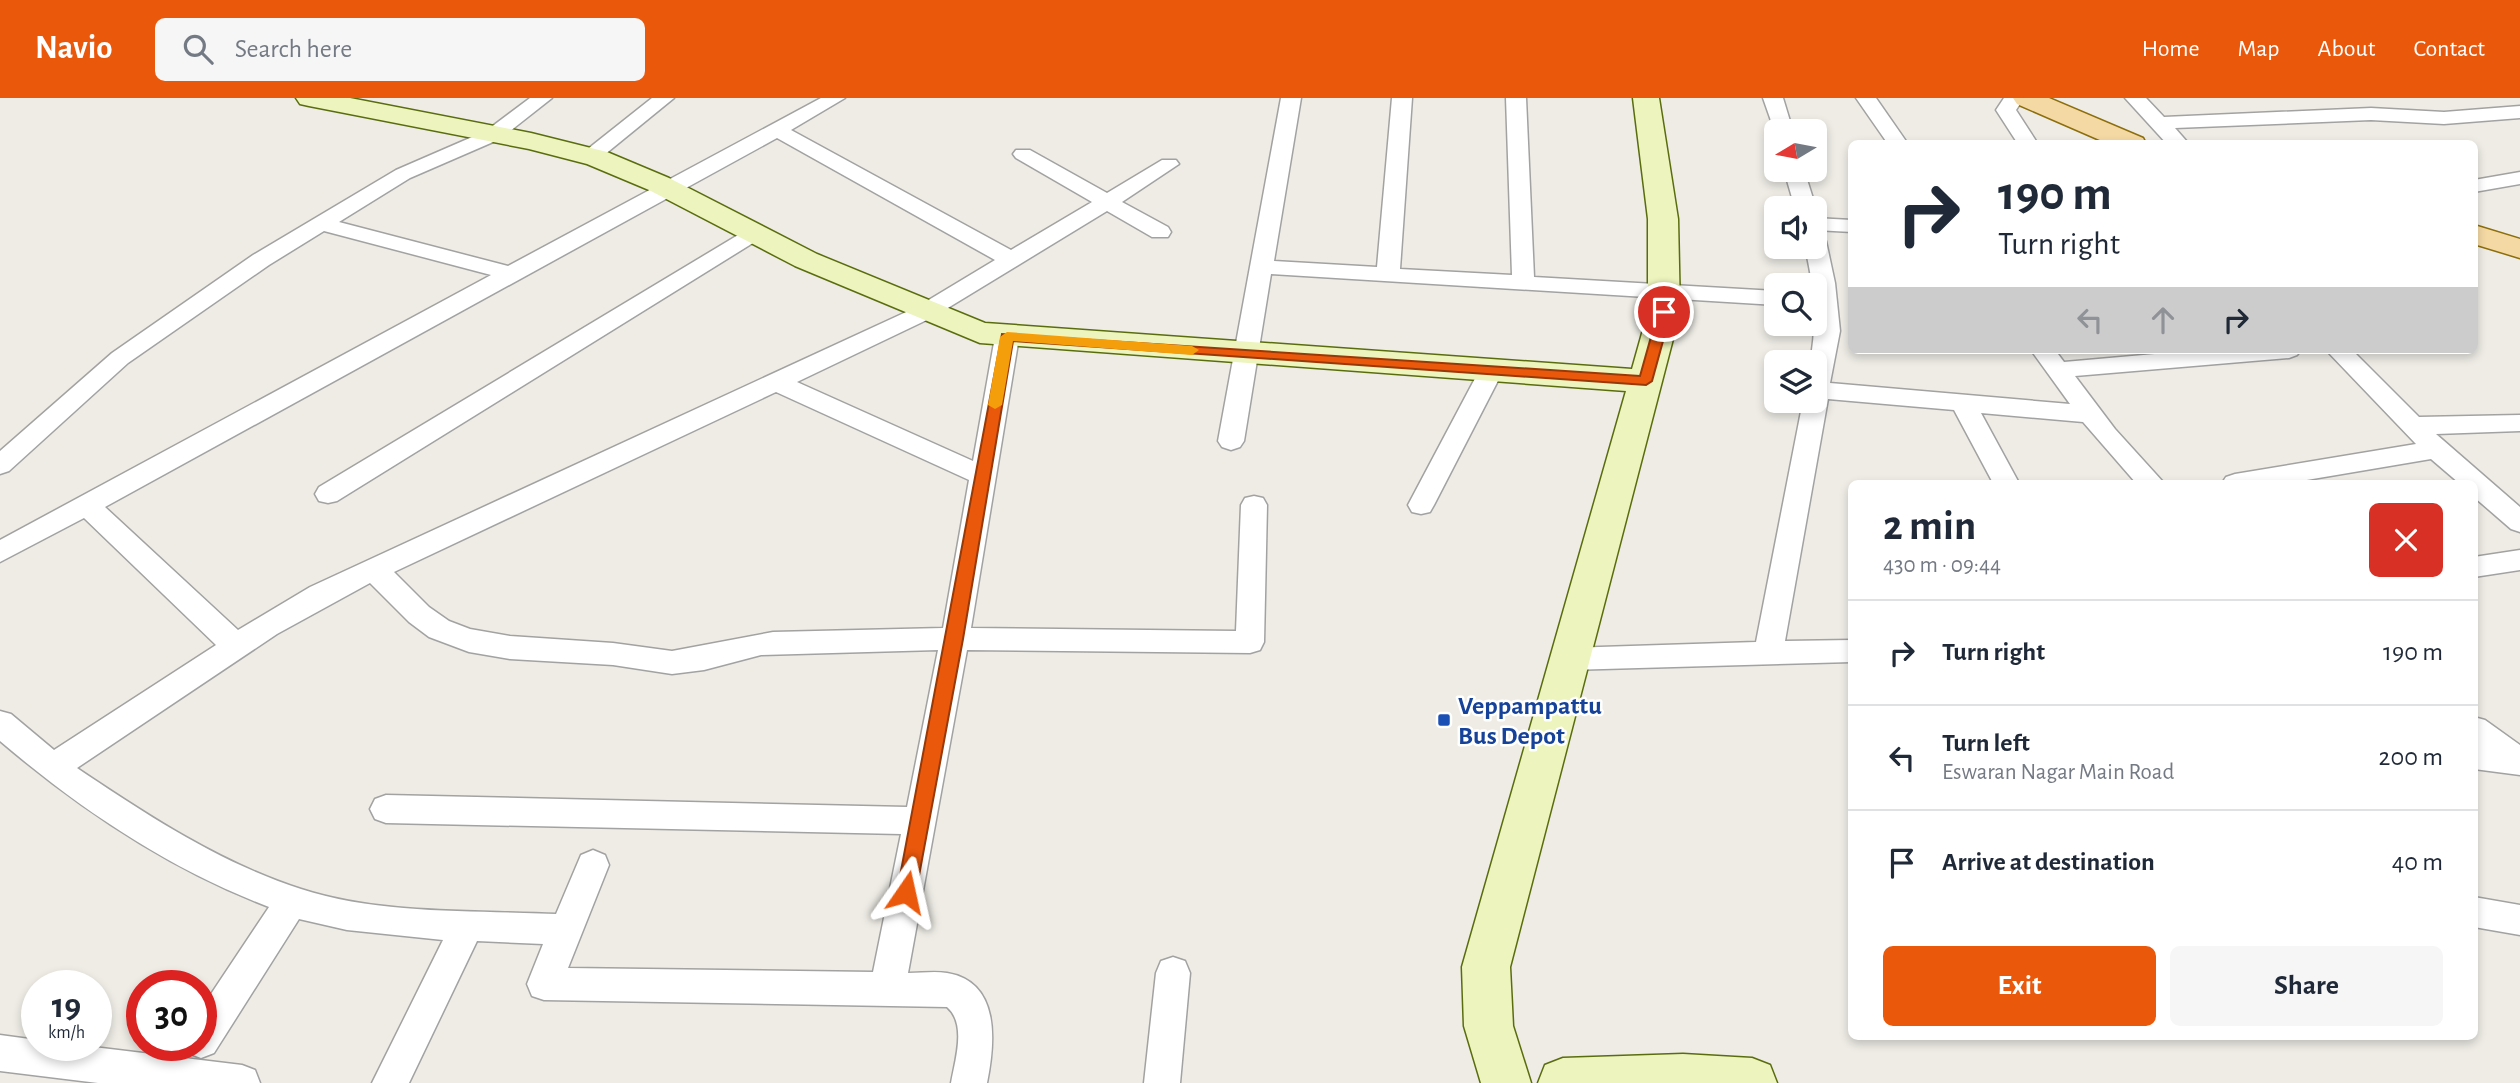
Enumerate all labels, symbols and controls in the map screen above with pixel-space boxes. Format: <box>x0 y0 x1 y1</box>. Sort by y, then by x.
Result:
search box <box>155 18 645 81</box>
icon: search <box>179 30 217 68</box>
text: Navio <box>35 32 113 65</box>
text: Search here <box>235 36 352 62</box>
text: Home <box>2142 37 2200 61</box>
text: Map <box>2238 37 2280 61</box>
text: About <box>2318 37 2375 61</box>
text: Contact <box>2413 37 2485 61</box>
north arrow <box>1764 119 1827 182</box>
map controls <box>1764 119 1827 413</box>
icon: right <box>1883 168 1974 259</box>
text: 190 m <box>1998 170 2112 219</box>
button: sound <box>1764 196 1827 259</box>
text: Turn right <box>1998 228 2120 260</box>
button: search <box>1764 273 1827 336</box>
pin <box>1634 282 1694 342</box>
icon: arrive <box>1645 293 1683 331</box>
icon: left <box>2071 301 2109 339</box>
icon: ahead <box>2144 301 2182 339</box>
icon: right <box>2217 301 2255 339</box>
button: layers <box>1764 350 1827 413</box>
button: close <box>2369 503 2443 577</box>
text: 2 min <box>1883 505 1976 547</box>
text: 430 m · 09:44 <box>1883 554 2001 577</box>
icon: right <box>1883 634 1921 672</box>
text: Turn right <box>1942 639 2045 665</box>
text: 190 m <box>2383 639 2443 665</box>
place label: Veppampattu Bus Depot <box>1458 693 1602 749</box>
marker: Veppampattu Bus Depot <box>1436 712 1452 728</box>
text: Turn left <box>1942 730 2030 756</box>
icon: left <box>1883 739 1921 777</box>
text: 200 m <box>2379 744 2443 770</box>
text: Eswaran Nagar Main Road <box>1942 761 2174 784</box>
icon: arrive <box>1883 844 1921 882</box>
text: Arrive at destination <box>1942 849 2155 875</box>
text: 40 m <box>2392 849 2443 875</box>
position arrow <box>869 855 943 929</box>
button: Exit <box>1883 946 2156 1026</box>
button: Share <box>2170 946 2443 1026</box>
speed limit sign: 30 <box>126 970 217 1061</box>
text: 19 <box>52 989 81 1024</box>
text: km/h <box>48 1024 85 1042</box>

